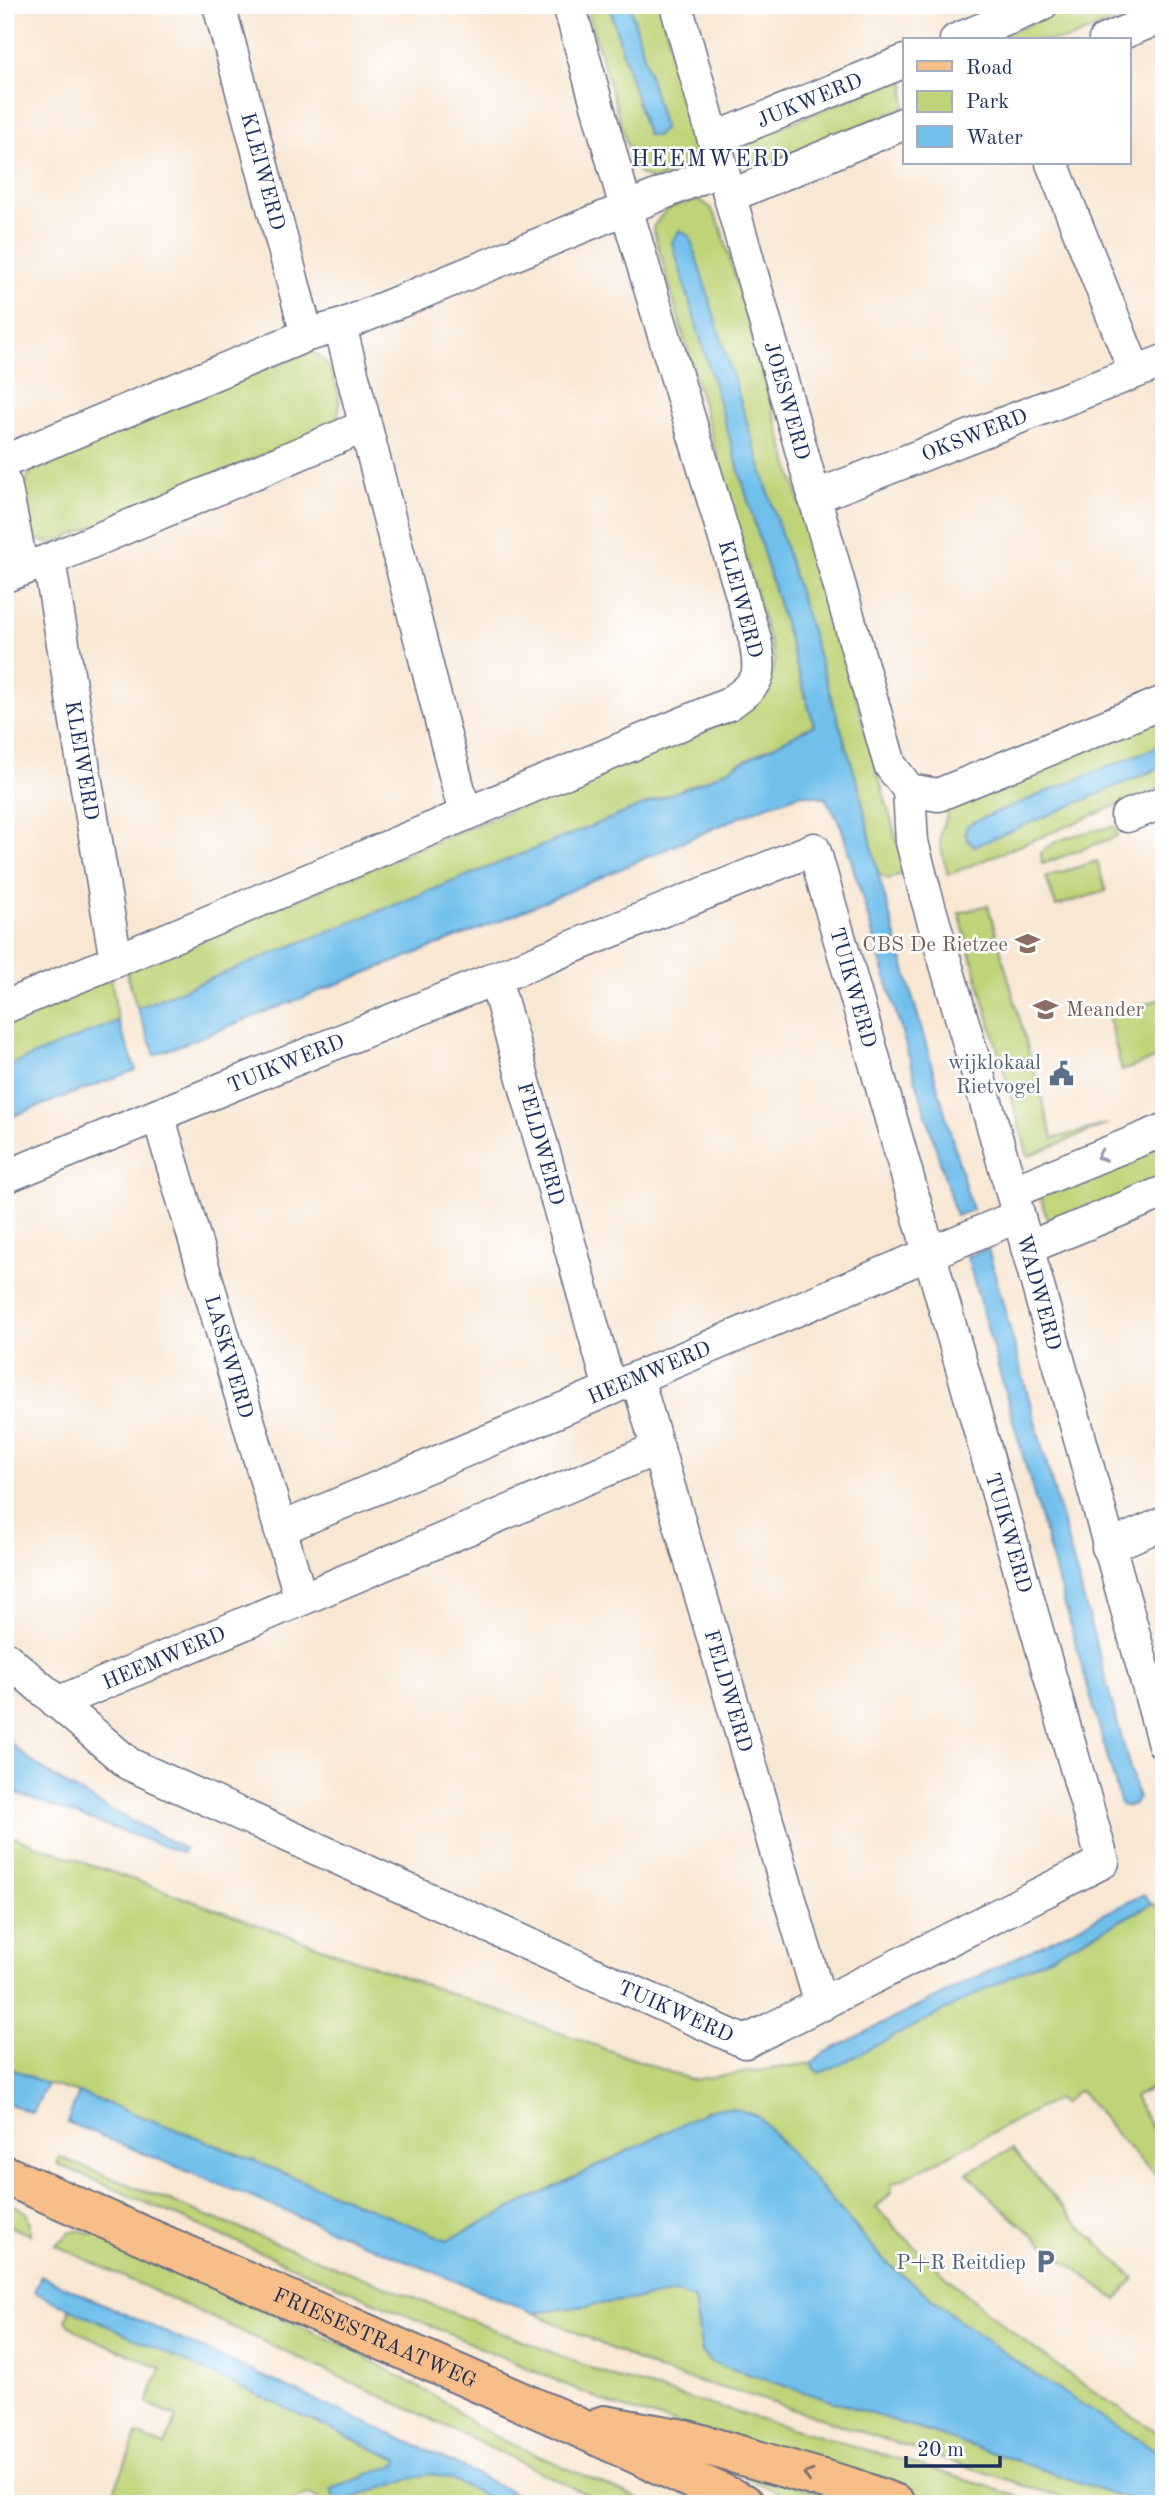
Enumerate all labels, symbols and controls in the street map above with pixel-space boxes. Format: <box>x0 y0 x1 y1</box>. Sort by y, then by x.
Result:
legend <box>903 38 1130 164</box>
text: Road <box>966 58 1013 79</box>
street label: JUKWERD <box>754 71 866 132</box>
text: Park <box>966 92 1009 113</box>
street label: KLEIWERD <box>236 110 288 233</box>
text: Water <box>966 128 1023 149</box>
district label: HEEMWERD <box>631 148 791 171</box>
street label: JOESWERD <box>759 339 813 463</box>
street label: OKSWERD <box>919 406 1031 466</box>
street label: KLEIWERD <box>714 538 765 661</box>
street label: KLEIWERD <box>61 699 101 822</box>
street label: TUIKWERD <box>825 925 879 1050</box>
school or university icon: CBS De Rietzee <box>1014 930 1042 958</box>
place label: CBS De Rietzee <box>862 935 1008 956</box>
school or university icon: Meander <box>1032 995 1060 1023</box>
place label: Meander <box>1066 1000 1145 1021</box>
street label: TUIKWERD <box>225 1032 348 1098</box>
place label: wijklokaal Rietvogel <box>948 1053 1041 1098</box>
public building icon: wijklokaal Rietvogel <box>1047 1060 1075 1088</box>
street label: FELDWERD <box>513 1080 567 1208</box>
one-way arrow <box>1095 1148 1108 1162</box>
street label: WADWERD <box>1012 1232 1064 1353</box>
street label: LASKWERD <box>200 1293 256 1421</box>
street label: HEEMWERD <box>585 1338 714 1409</box>
street label: TUIKWERD <box>981 1471 1035 1596</box>
street label: HEEMWERD <box>100 1624 229 1694</box>
street label: FELDWERD <box>699 1628 755 1755</box>
street label: TUIKWERD <box>615 1978 736 2047</box>
parking icon: P+R Reitdiep <box>1032 2248 1060 2276</box>
place label: P+R Reitdiep <box>896 2253 1026 2274</box>
street label: FRIESESTRAATWEG <box>269 2285 479 2393</box>
scale bar <box>906 2425 1001 2469</box>
text: 20 m <box>917 2440 964 2461</box>
one-way arrow <box>802 2469 814 2483</box>

